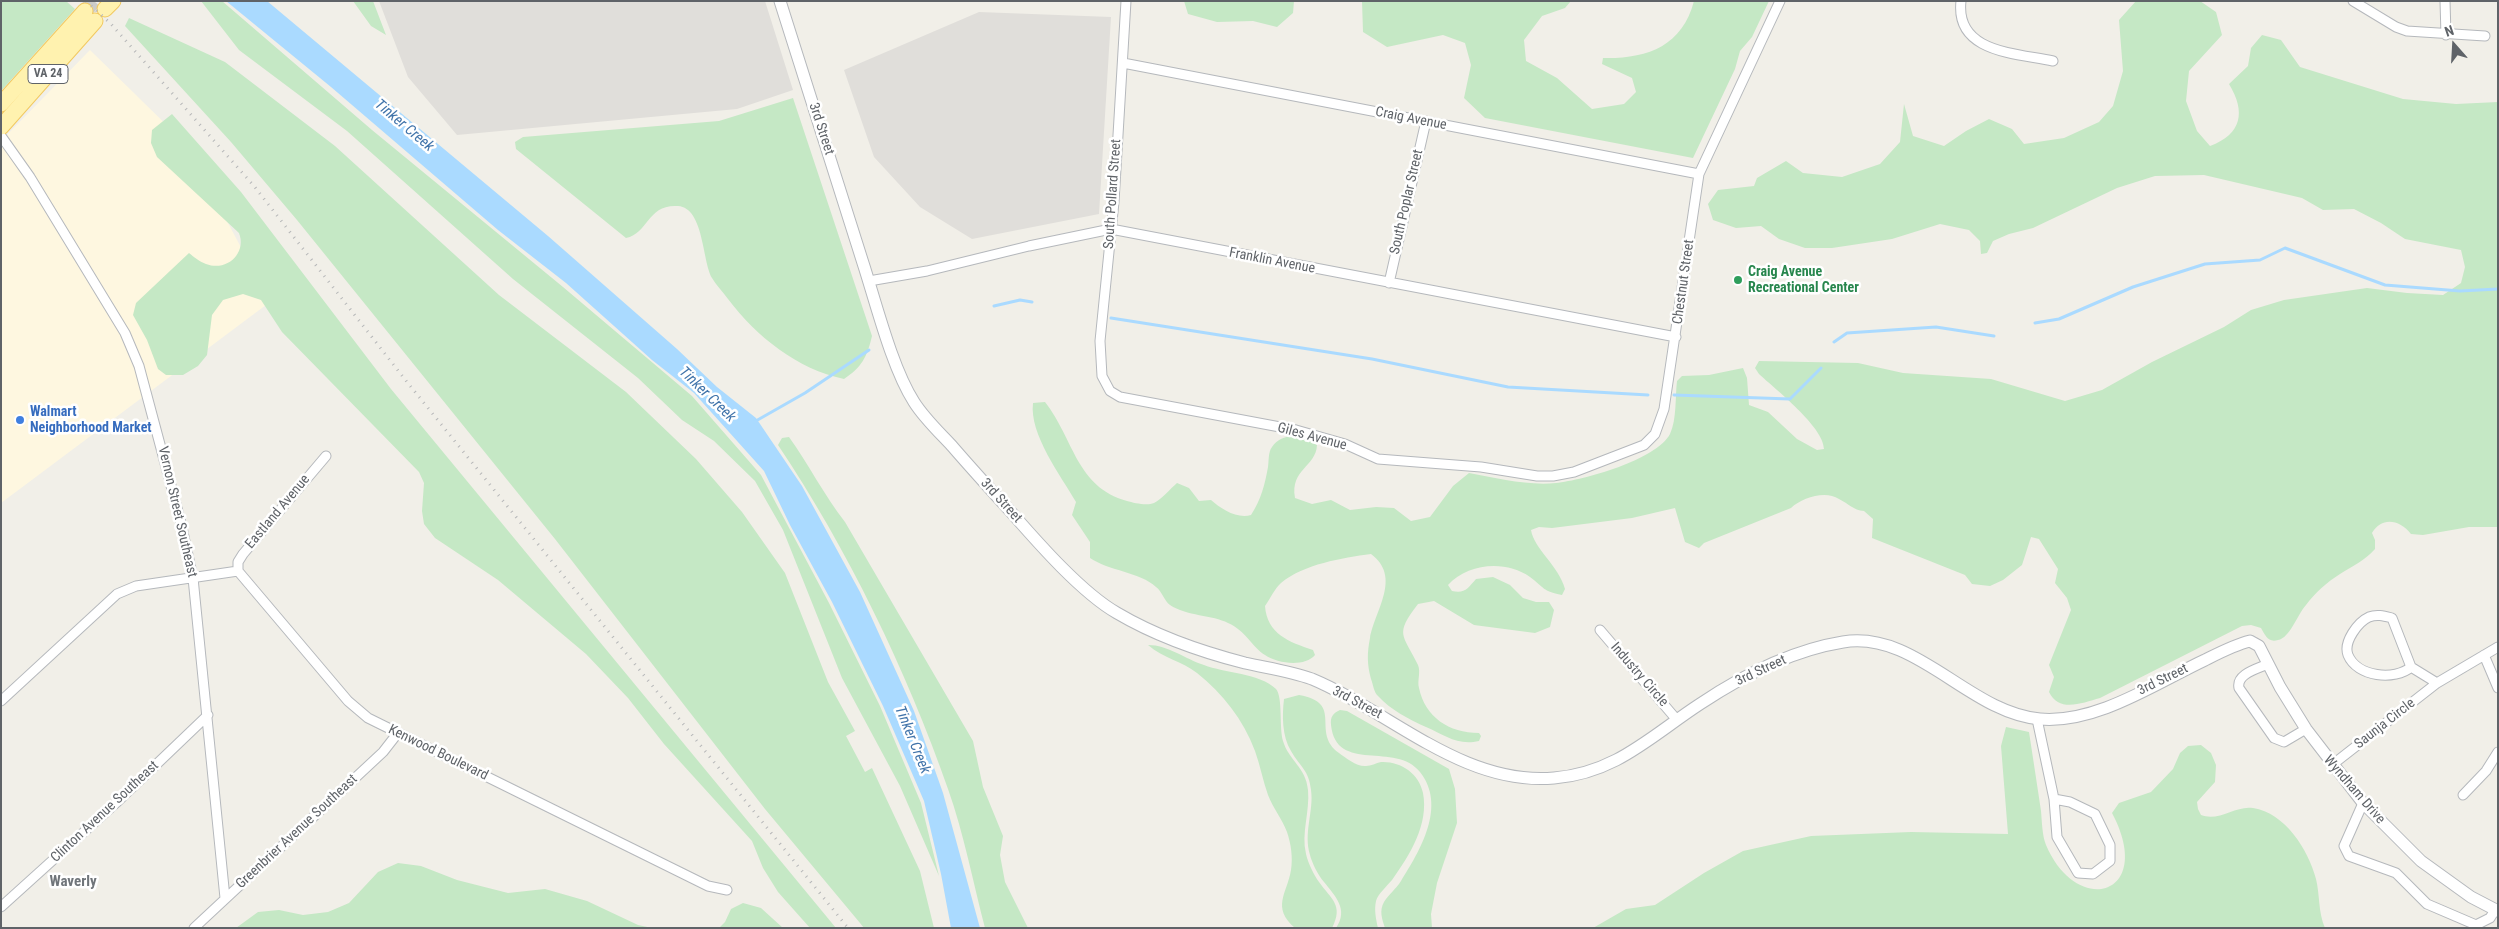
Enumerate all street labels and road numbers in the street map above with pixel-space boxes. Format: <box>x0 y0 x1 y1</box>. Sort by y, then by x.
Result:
road number: VA 24 <box>28 64 68 84</box>
street label: 3rd Street <box>805 101 837 157</box>
street label: Craig Avenue <box>1374 104 1448 134</box>
street label: South Pollard Street <box>1101 138 1125 250</box>
street label: South Poplar Street <box>1387 148 1427 256</box>
street label: Chestnut Street <box>1670 238 1698 326</box>
street label: Franklin Avenue <box>1228 244 1316 278</box>
street label: Giles Avenue <box>1275 420 1349 454</box>
street label: Vernon Street Southeast <box>154 445 200 579</box>
street label: Eastland Avenue <box>242 472 314 552</box>
street label: 3rd Street <box>977 475 1025 527</box>
street label: Industry Circle <box>1607 639 1671 711</box>
street label: 3rd Street <box>1733 652 1789 690</box>
street label: 3rd Street <box>2135 661 2191 699</box>
street label: 3rd Street <box>1329 683 1385 723</box>
street label: Saunja Circle <box>2351 695 2419 753</box>
street label: Kenwood Boulevard <box>385 722 491 784</box>
street label: Wyndham Drive <box>2320 752 2388 828</box>
street label: Clinton Avenue Southeast <box>48 758 162 866</box>
street label: Greenbrier Avenue Southeast <box>233 771 361 893</box>

